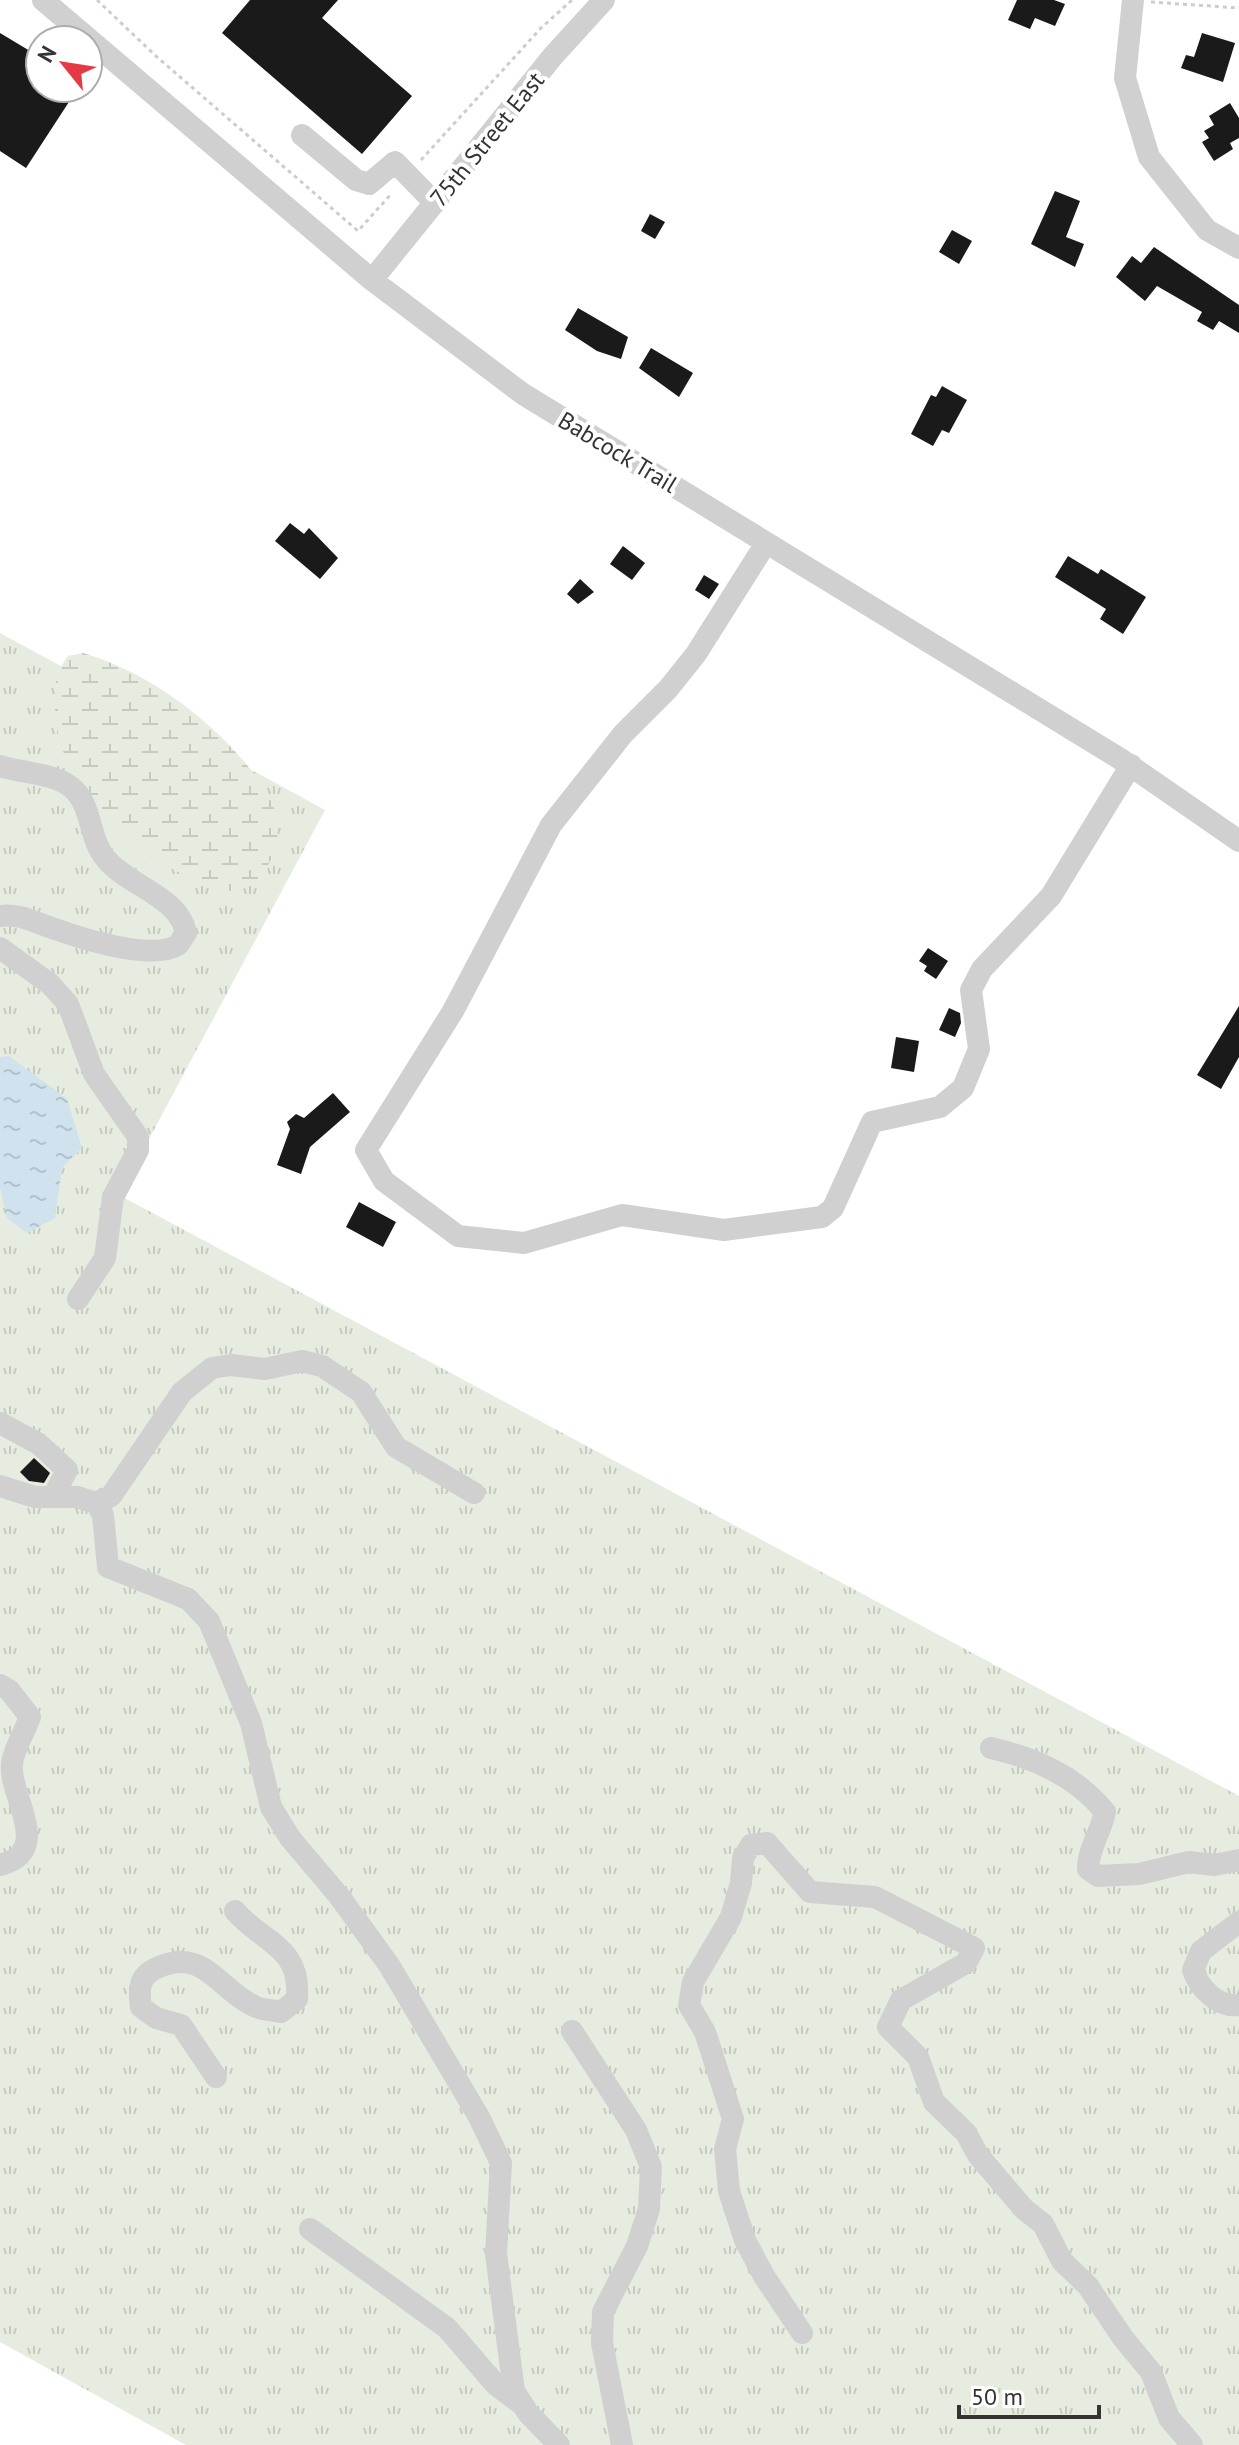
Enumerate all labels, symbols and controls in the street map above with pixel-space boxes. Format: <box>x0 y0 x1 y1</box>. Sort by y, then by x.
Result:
north arrow <box>24 24 104 104</box>
text: N <box>31 41 62 67</box>
street label: 75th Street East <box>423 65 551 213</box>
street label: Babcock Trail <box>553 404 683 500</box>
scale bar <box>959 2369 1099 2419</box>
text: 50 m <box>971 2381 1023 2412</box>

